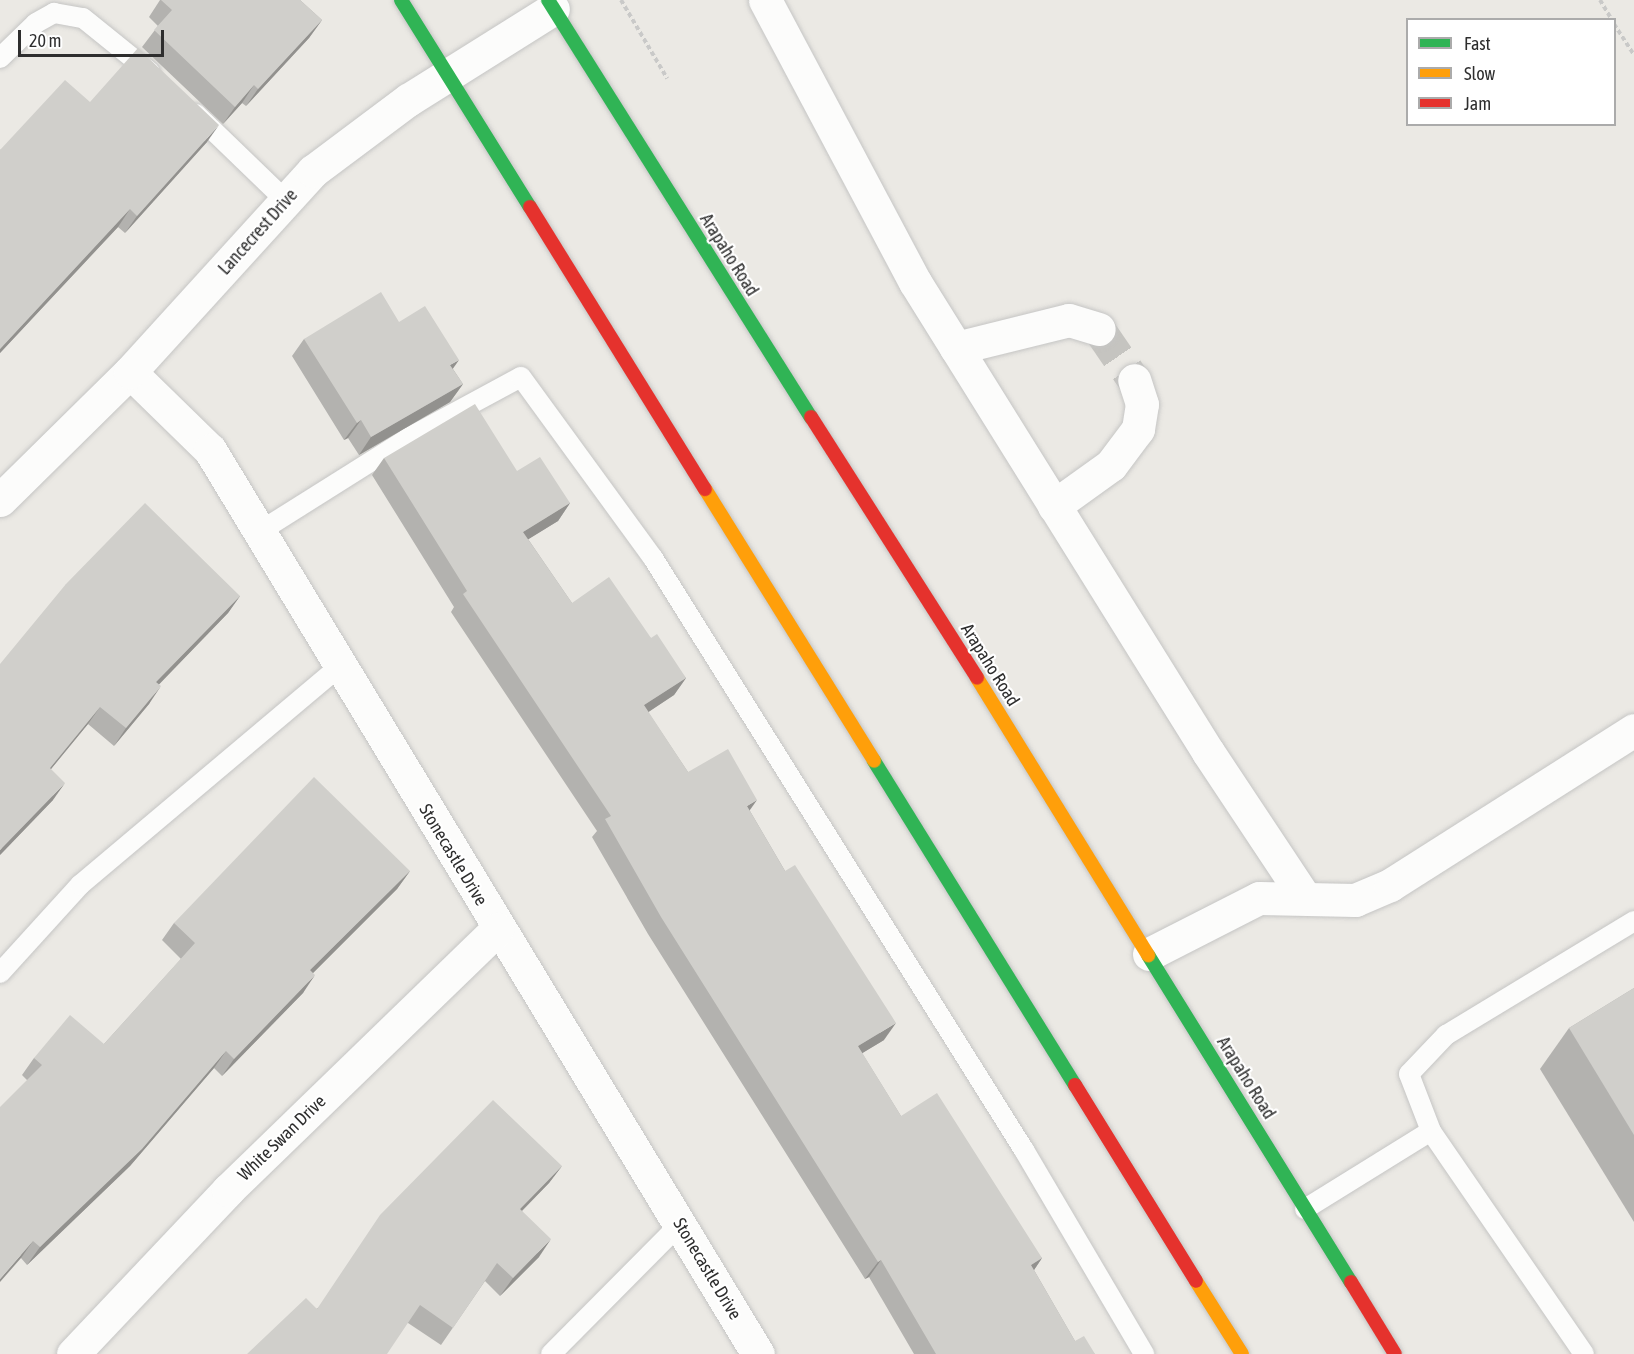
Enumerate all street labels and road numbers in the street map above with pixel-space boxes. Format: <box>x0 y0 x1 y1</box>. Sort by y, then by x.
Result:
street label: Lancecrest Drive <box>214 185 302 279</box>
street label: Arapaho Road <box>695 210 763 300</box>
street label: Arapaho Road <box>956 620 1024 710</box>
street label: Stonecastle Drive <box>414 800 492 910</box>
street label: Arapaho Road <box>1212 1033 1280 1123</box>
street label: White Swan Drive <box>233 1091 331 1185</box>
street label: Stonecastle Drive <box>668 1214 746 1324</box>

